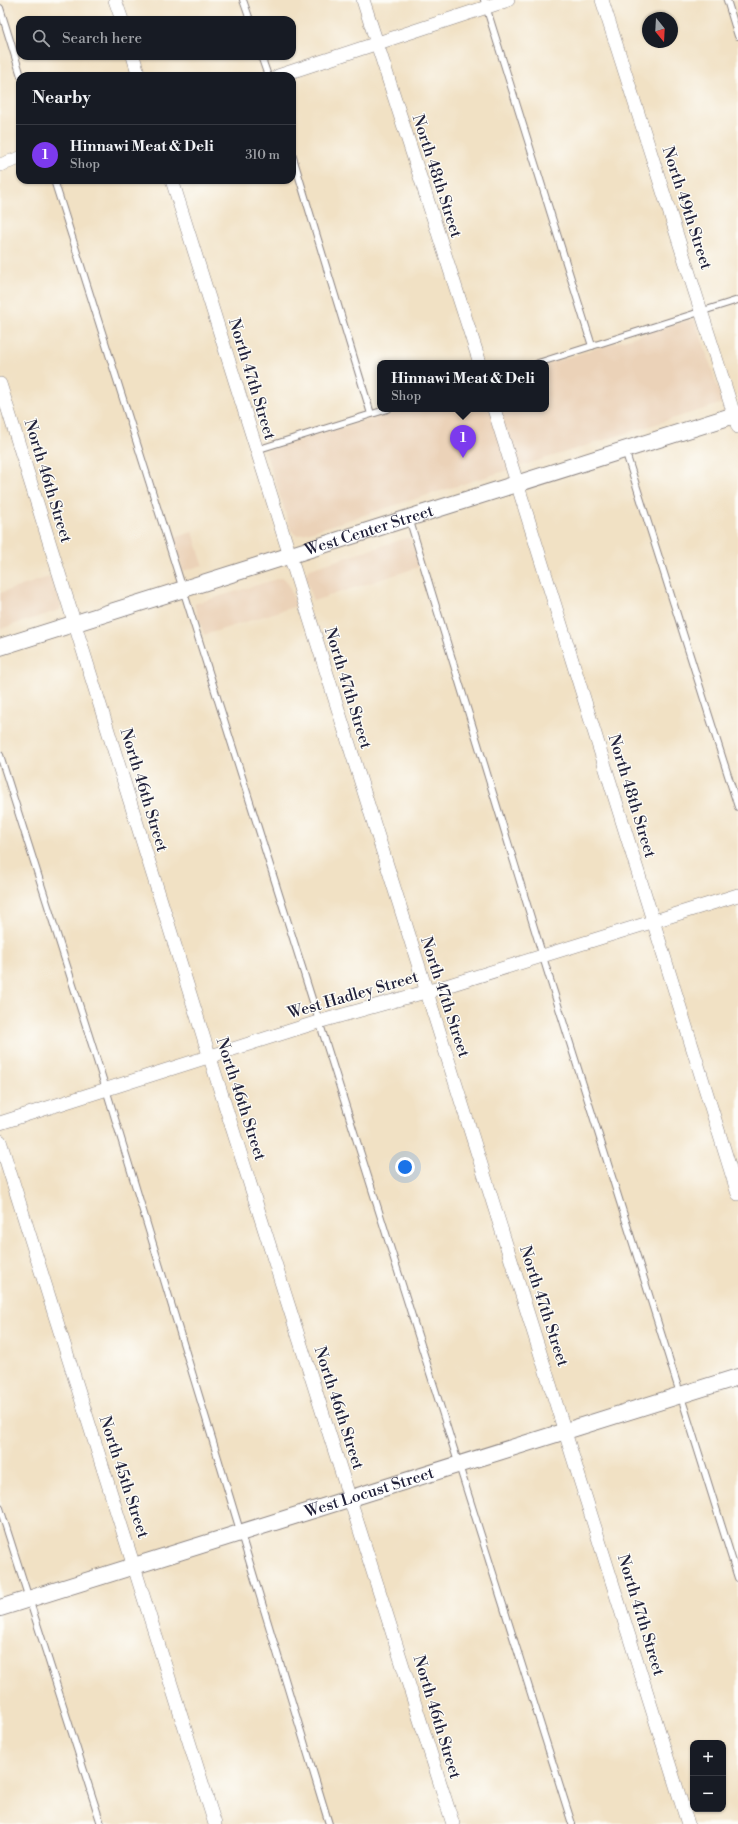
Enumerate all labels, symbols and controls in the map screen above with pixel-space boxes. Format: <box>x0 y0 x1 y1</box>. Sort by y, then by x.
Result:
north arrow <box>642 12 678 48</box>
search box <box>16 16 296 60</box>
icon: search <box>30 27 52 49</box>
text: Search here <box>62 29 142 48</box>
text: Nearby <box>32 87 91 109</box>
street label: North 48th Street <box>408 112 466 240</box>
text: Hinnawi Meat & Deli <box>70 137 214 156</box>
street label: North 49th Street <box>658 144 716 272</box>
text: 1 <box>42 147 48 163</box>
text: 310 m <box>245 147 280 163</box>
text: Shop <box>70 156 100 172</box>
street label: North 47th Street <box>224 316 280 442</box>
popup <box>377 360 549 412</box>
text: Hinnawi Meat & Deli <box>391 369 535 388</box>
text: Shop <box>391 388 421 404</box>
street label: North 46th Street <box>20 417 76 545</box>
pin: 1 <box>450 425 476 458</box>
street label: West Center Street <box>301 501 436 560</box>
street label: North 47th Street <box>320 625 376 751</box>
street label: North 46th Street <box>116 726 172 854</box>
street label: North 48th Street <box>604 732 660 861</box>
street label: North 47th Street <box>416 934 474 1060</box>
street label: West Hadley Street <box>284 967 421 1023</box>
street label: North 46th Street <box>212 1035 270 1163</box>
your location <box>395 1157 415 1177</box>
street label: North 47th Street <box>515 1243 573 1369</box>
street label: North 46th Street <box>310 1344 368 1472</box>
street label: North 45th Street <box>95 1413 153 1541</box>
street label: West Locust Street <box>301 1463 437 1522</box>
street label: North 47th Street <box>613 1552 669 1678</box>
street label: North 46th Street <box>409 1653 465 1781</box>
map controls <box>690 1740 726 1812</box>
button: + <box>690 1740 726 1776</box>
button: − <box>690 1776 726 1812</box>

